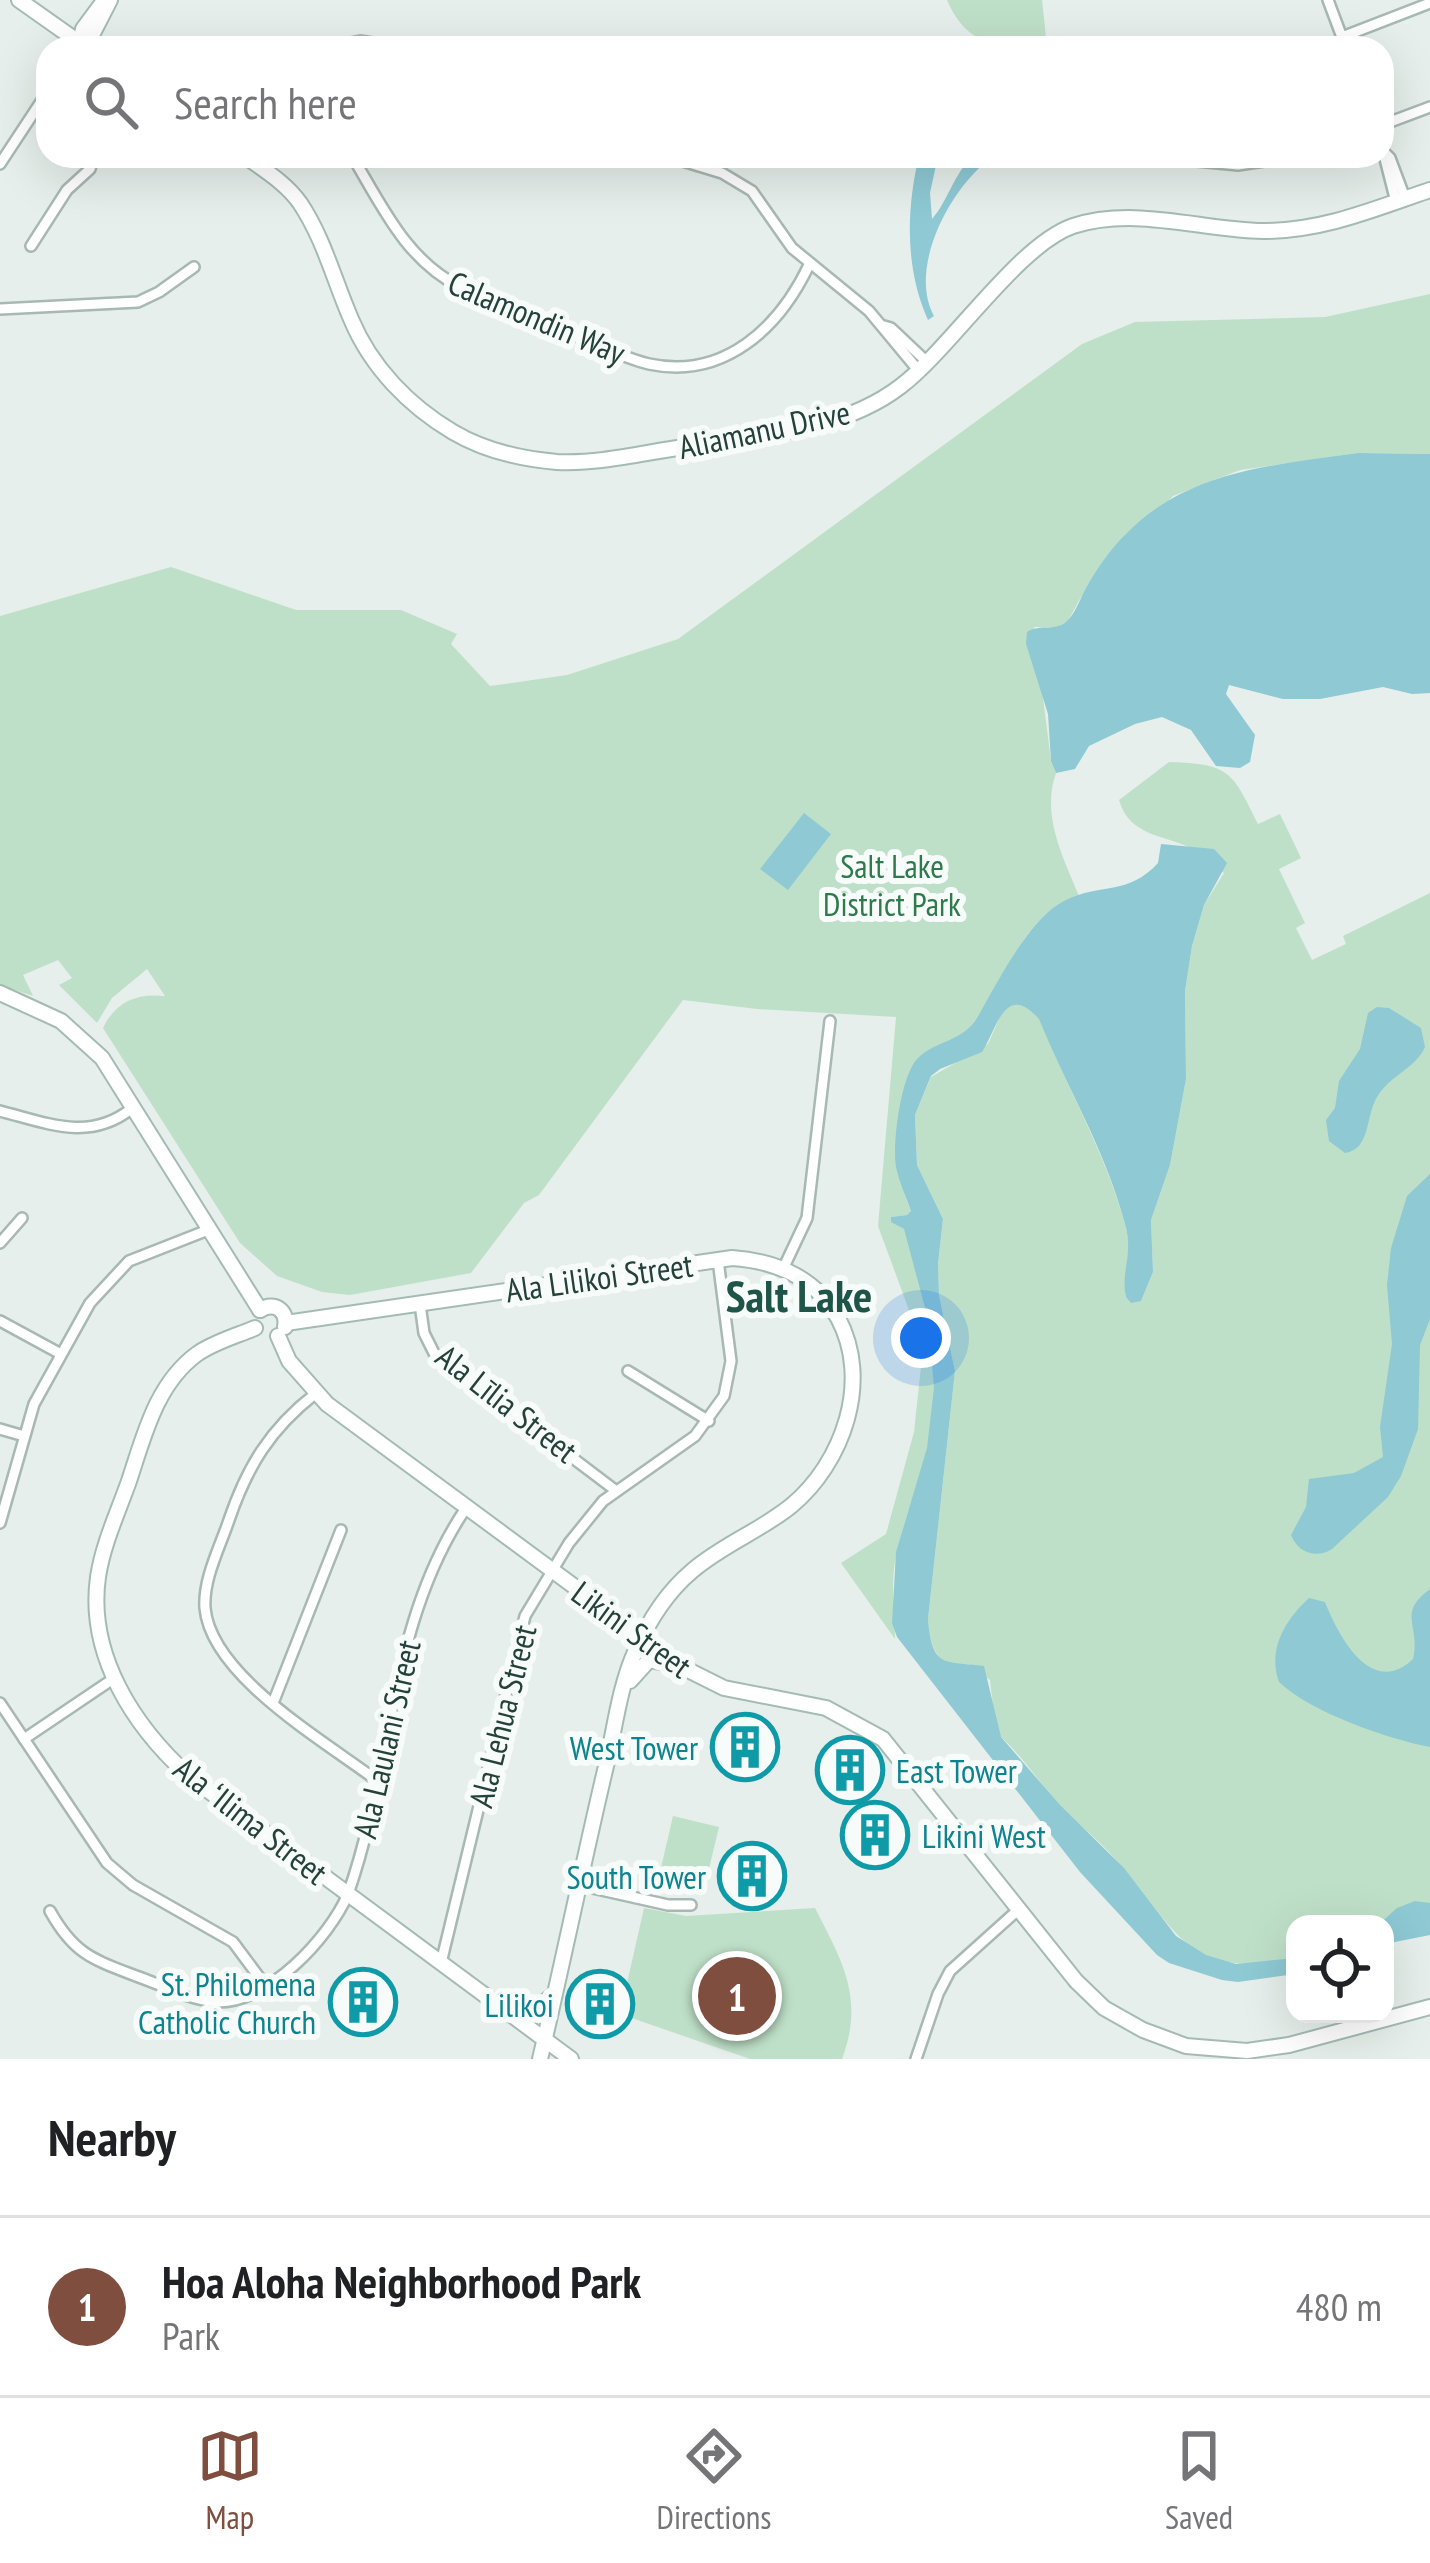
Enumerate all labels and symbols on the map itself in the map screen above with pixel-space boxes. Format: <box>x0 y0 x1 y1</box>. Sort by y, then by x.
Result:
street label: Calamondin Way <box>442 260 632 374</box>
street label: Aliamanu Drive <box>674 390 854 468</box>
park label: Salt Lake District Park <box>823 844 961 925</box>
street label: Ala Lilikoi Street <box>503 1243 695 1311</box>
district label: Salt Lake <box>726 1266 872 1324</box>
your location <box>891 1308 951 1368</box>
street label: Ala Līlia Street <box>428 1334 586 1472</box>
street label: Likini Street <box>564 1571 700 1687</box>
street label: Ala Lehua Street <box>459 1620 545 1812</box>
street label: Ala Laulani Street <box>342 1636 430 1842</box>
building icon: West Tower <box>710 1712 780 1782</box>
place label: West Tower <box>570 1726 698 1769</box>
building icon: East Tower <box>815 1735 885 1805</box>
street label: Ala ʻIlima Street <box>166 1747 336 1893</box>
place label: East Tower <box>896 1749 1017 1792</box>
building icon: Likini West <box>840 1800 910 1870</box>
place label: Likini West <box>922 1814 1046 1857</box>
building icon: South Tower <box>717 1841 787 1911</box>
place label: South Tower <box>566 1855 706 1898</box>
pin: 1 <box>698 1951 776 2041</box>
place label: St. Philomena Catholic Church <box>138 1962 316 2043</box>
building icon: St. Philomena Catholic Church <box>328 1967 398 2037</box>
building icon: Lilikoi <box>565 1969 635 2039</box>
place label: Lilikoi <box>484 1983 554 2026</box>

